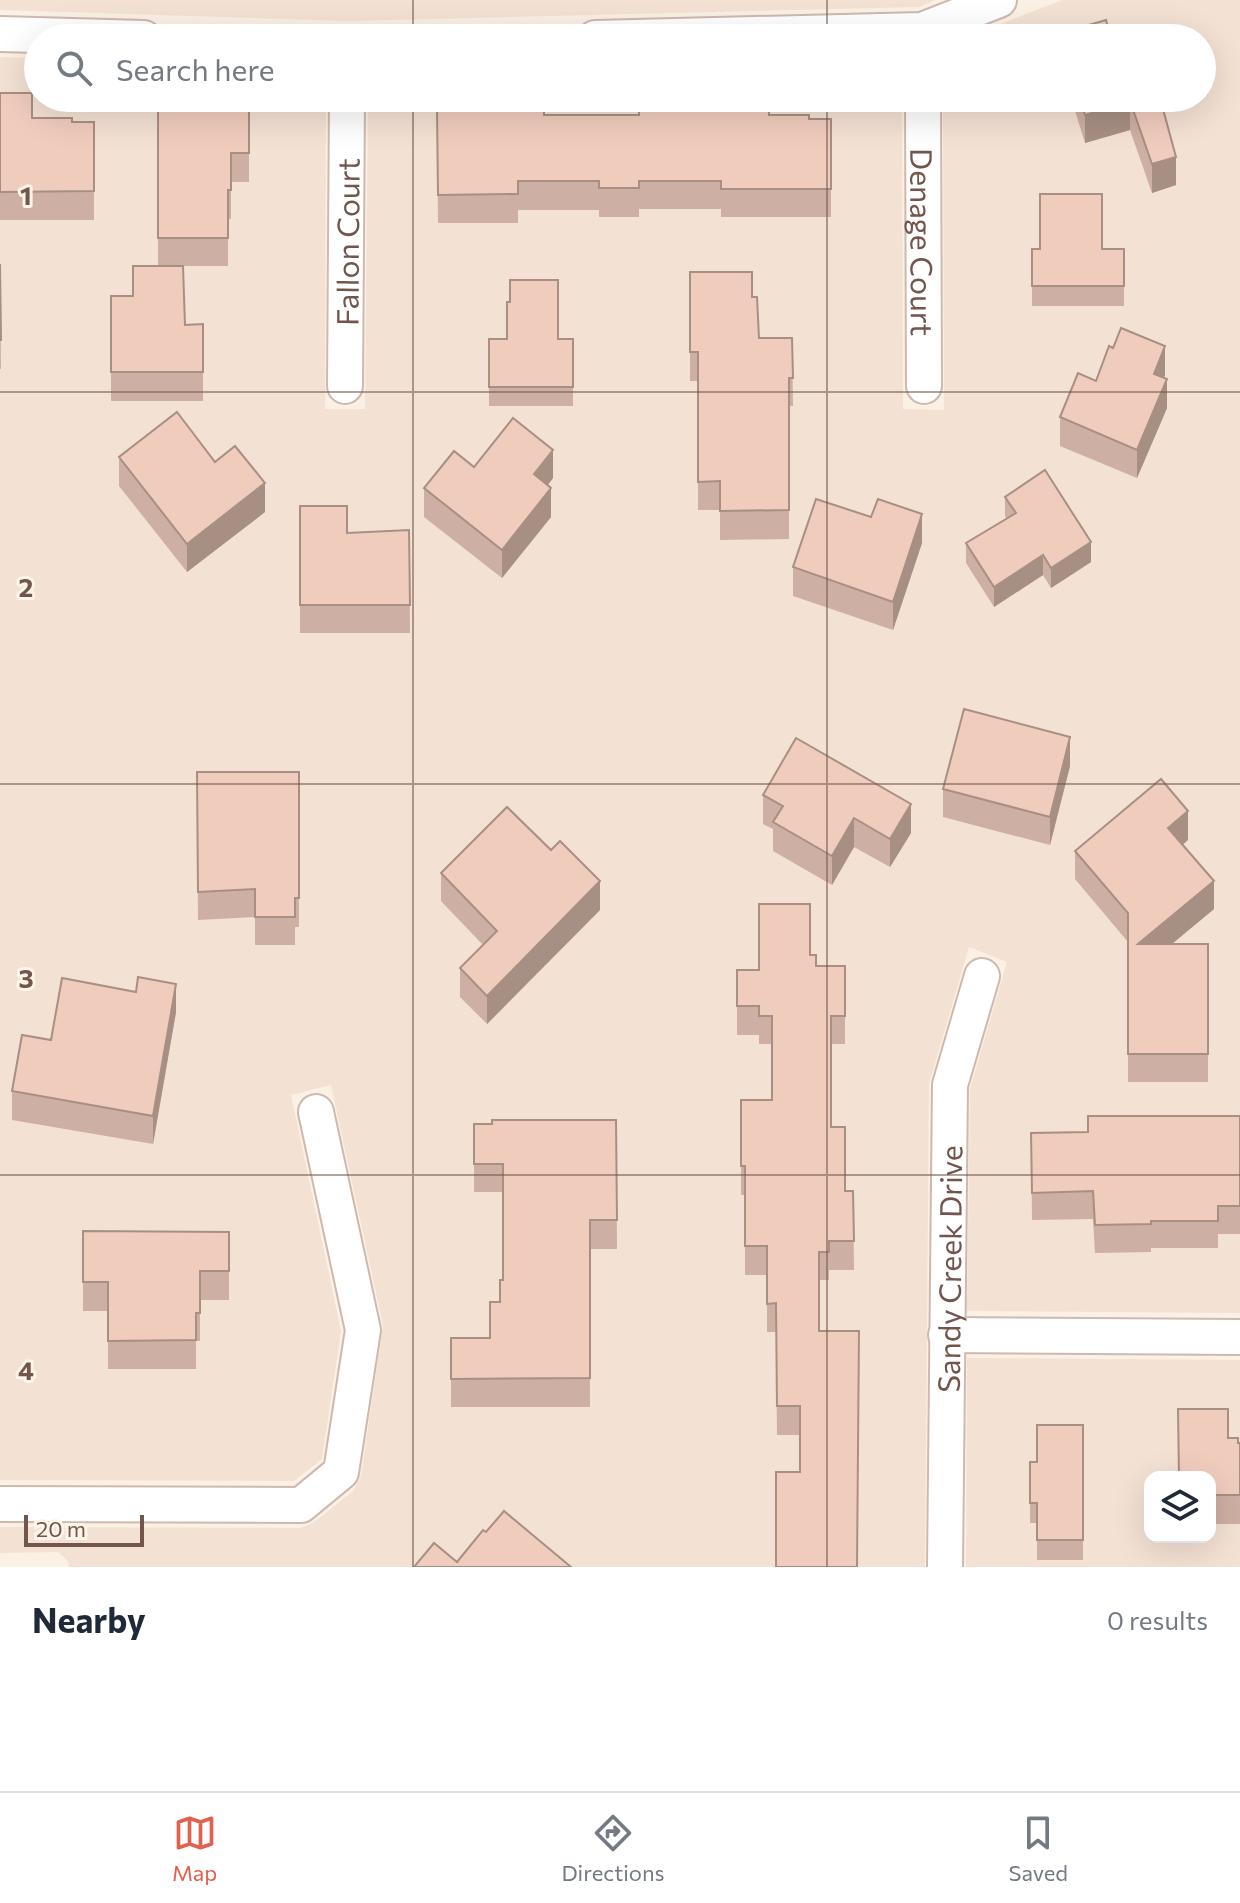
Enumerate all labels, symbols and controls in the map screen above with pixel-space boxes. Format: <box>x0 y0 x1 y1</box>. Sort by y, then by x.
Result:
search box <box>24 24 1216 112</box>
icon: search <box>52 46 96 90</box>
text: Search here <box>116 50 275 87</box>
street label: Denage Court <box>905 148 942 336</box>
street label: Fallon Court <box>327 158 365 326</box>
text: 1 <box>20 179 32 210</box>
text: 2 <box>19 571 33 602</box>
text: 3 <box>18 962 34 993</box>
street label: Sandy Creek Drive <box>928 1145 968 1393</box>
text: 4 <box>18 1354 34 1385</box>
map controls <box>1144 1471 1216 1543</box>
button: layers <box>1144 1471 1216 1543</box>
scale bar <box>24 1511 144 1547</box>
text: 20 m <box>36 1515 86 1542</box>
text: Nearby <box>32 1598 146 1640</box>
text: 0 results <box>1107 1604 1208 1635</box>
tab: Map <box>172 1811 217 1886</box>
tab: Directions <box>561 1811 665 1886</box>
tab: Saved <box>1009 1811 1068 1886</box>

